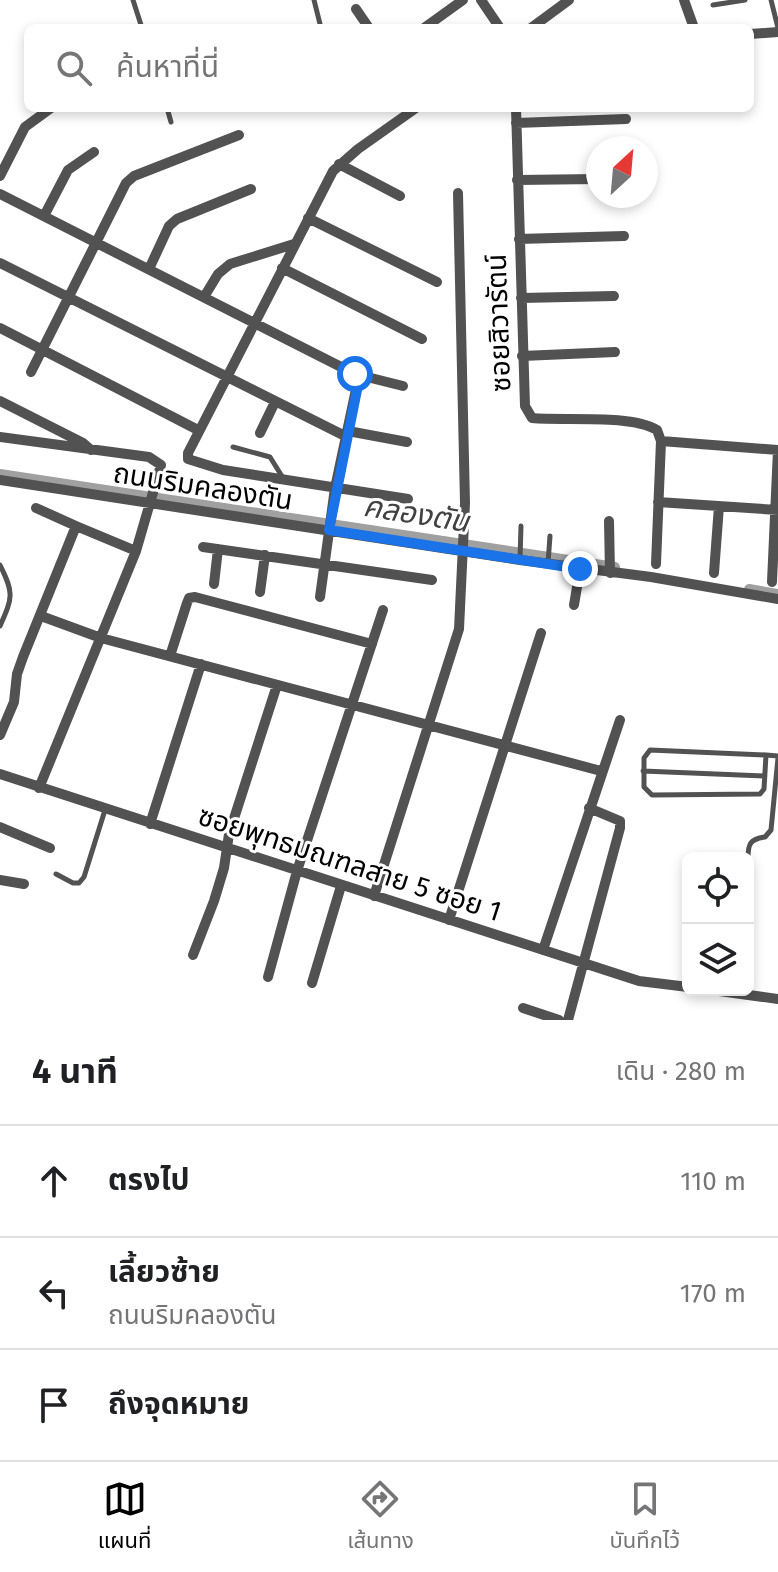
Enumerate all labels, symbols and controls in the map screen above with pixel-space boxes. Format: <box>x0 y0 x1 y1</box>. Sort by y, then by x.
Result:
search box <box>24 24 754 112</box>
icon: search <box>52 46 96 90</box>
text: ค้นหาที่นี่ <box>116 49 219 85</box>
north arrow <box>586 136 658 208</box>
street label: ซอยสิวารัตน์ <box>480 253 517 393</box>
route start <box>337 356 373 392</box>
street label: ถนนริมคลองตัน <box>111 456 295 517</box>
water label: คลองตัน <box>361 488 473 540</box>
route end <box>562 551 598 587</box>
street label: ซอยพุทธมณฑลสาย 5 ซอย 1 <box>194 799 506 928</box>
map controls <box>682 852 754 996</box>
button: locate <box>682 852 754 924</box>
button: layers <box>682 924 754 996</box>
text: 4 นาที <box>32 1051 118 1092</box>
text: เดิน · 280 m <box>616 1056 746 1087</box>
icon: ahead <box>32 1159 76 1203</box>
text: ตรงไป <box>108 1162 190 1198</box>
text: 110 m <box>680 1166 746 1197</box>
text: เลี้ยวซ้าย <box>108 1254 220 1290</box>
icon: left <box>32 1271 76 1315</box>
text: 170 m <box>680 1278 746 1309</box>
text: ถนนริมคลองตัน <box>108 1300 276 1331</box>
icon: arrive <box>32 1383 76 1427</box>
text: ถึงจุดหมาย <box>108 1386 249 1422</box>
tab: แผนที่ <box>98 1477 152 1558</box>
tab: เส้นทาง <box>347 1477 414 1558</box>
tab: บันทึกไว้ <box>609 1477 680 1558</box>

